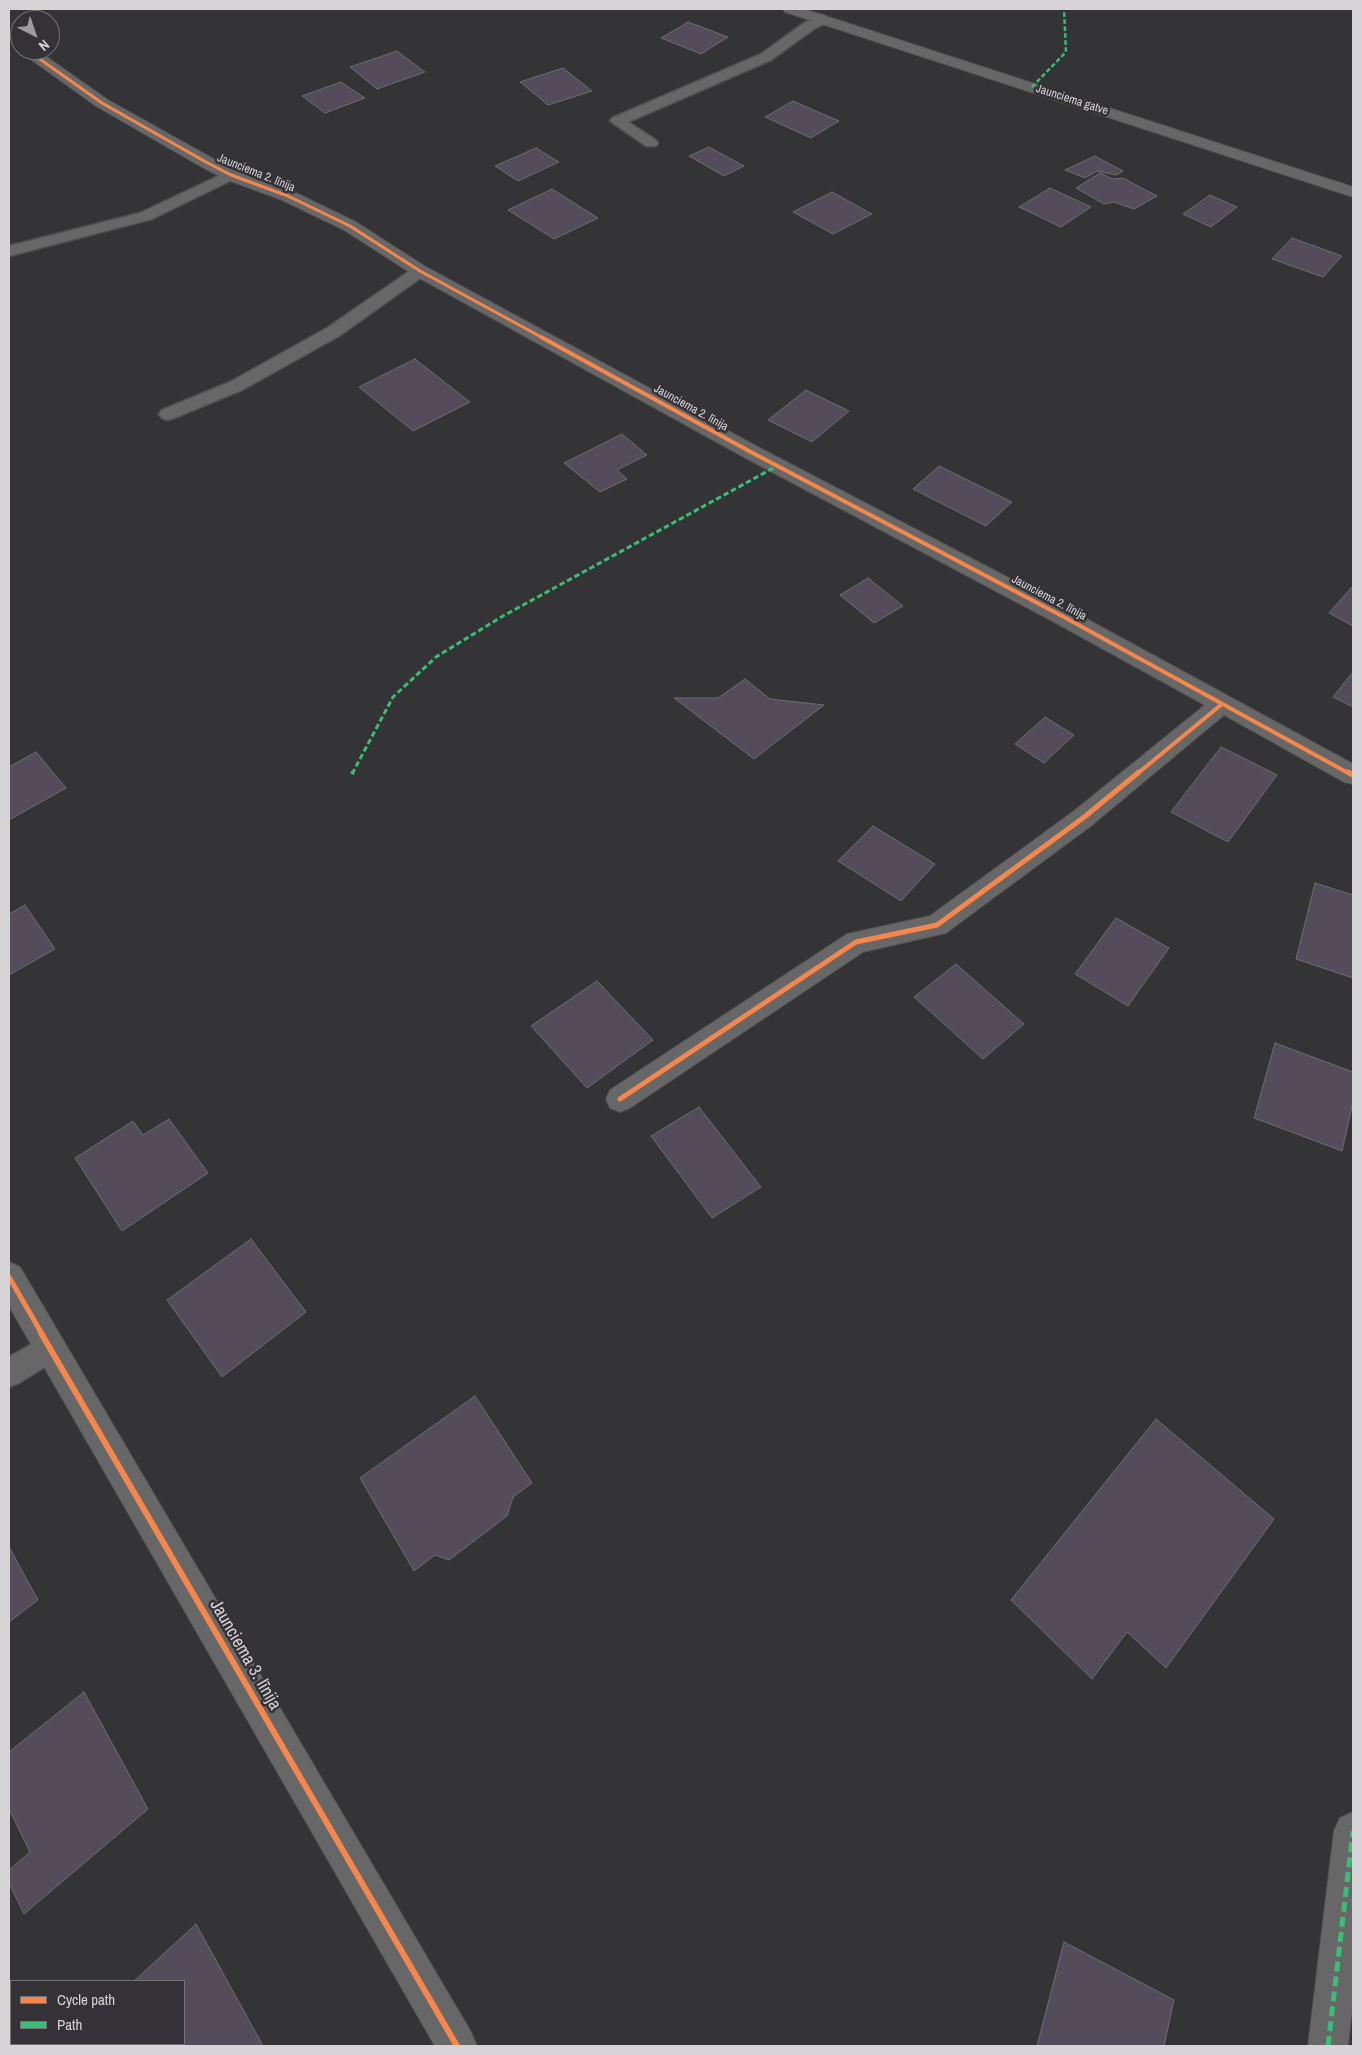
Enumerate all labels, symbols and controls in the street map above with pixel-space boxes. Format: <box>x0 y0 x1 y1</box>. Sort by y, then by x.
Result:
north arrow <box>10 10 60 60</box>
text: N <box>35 36 53 55</box>
street label: Jaunciema gatve <box>1034 82 1110 118</box>
street label: Jaunciema 2. līnija <box>215 151 297 195</box>
street label: Jaunciema 2. līnija <box>651 382 731 434</box>
street label: Jaunciema 2. līnija <box>1009 572 1089 624</box>
street label: Jaunciema 3. līnija <box>205 1596 285 1714</box>
legend <box>10 1980 185 2045</box>
text: Cycle path <box>57 1989 115 2010</box>
text: Path <box>57 2014 82 2035</box>

